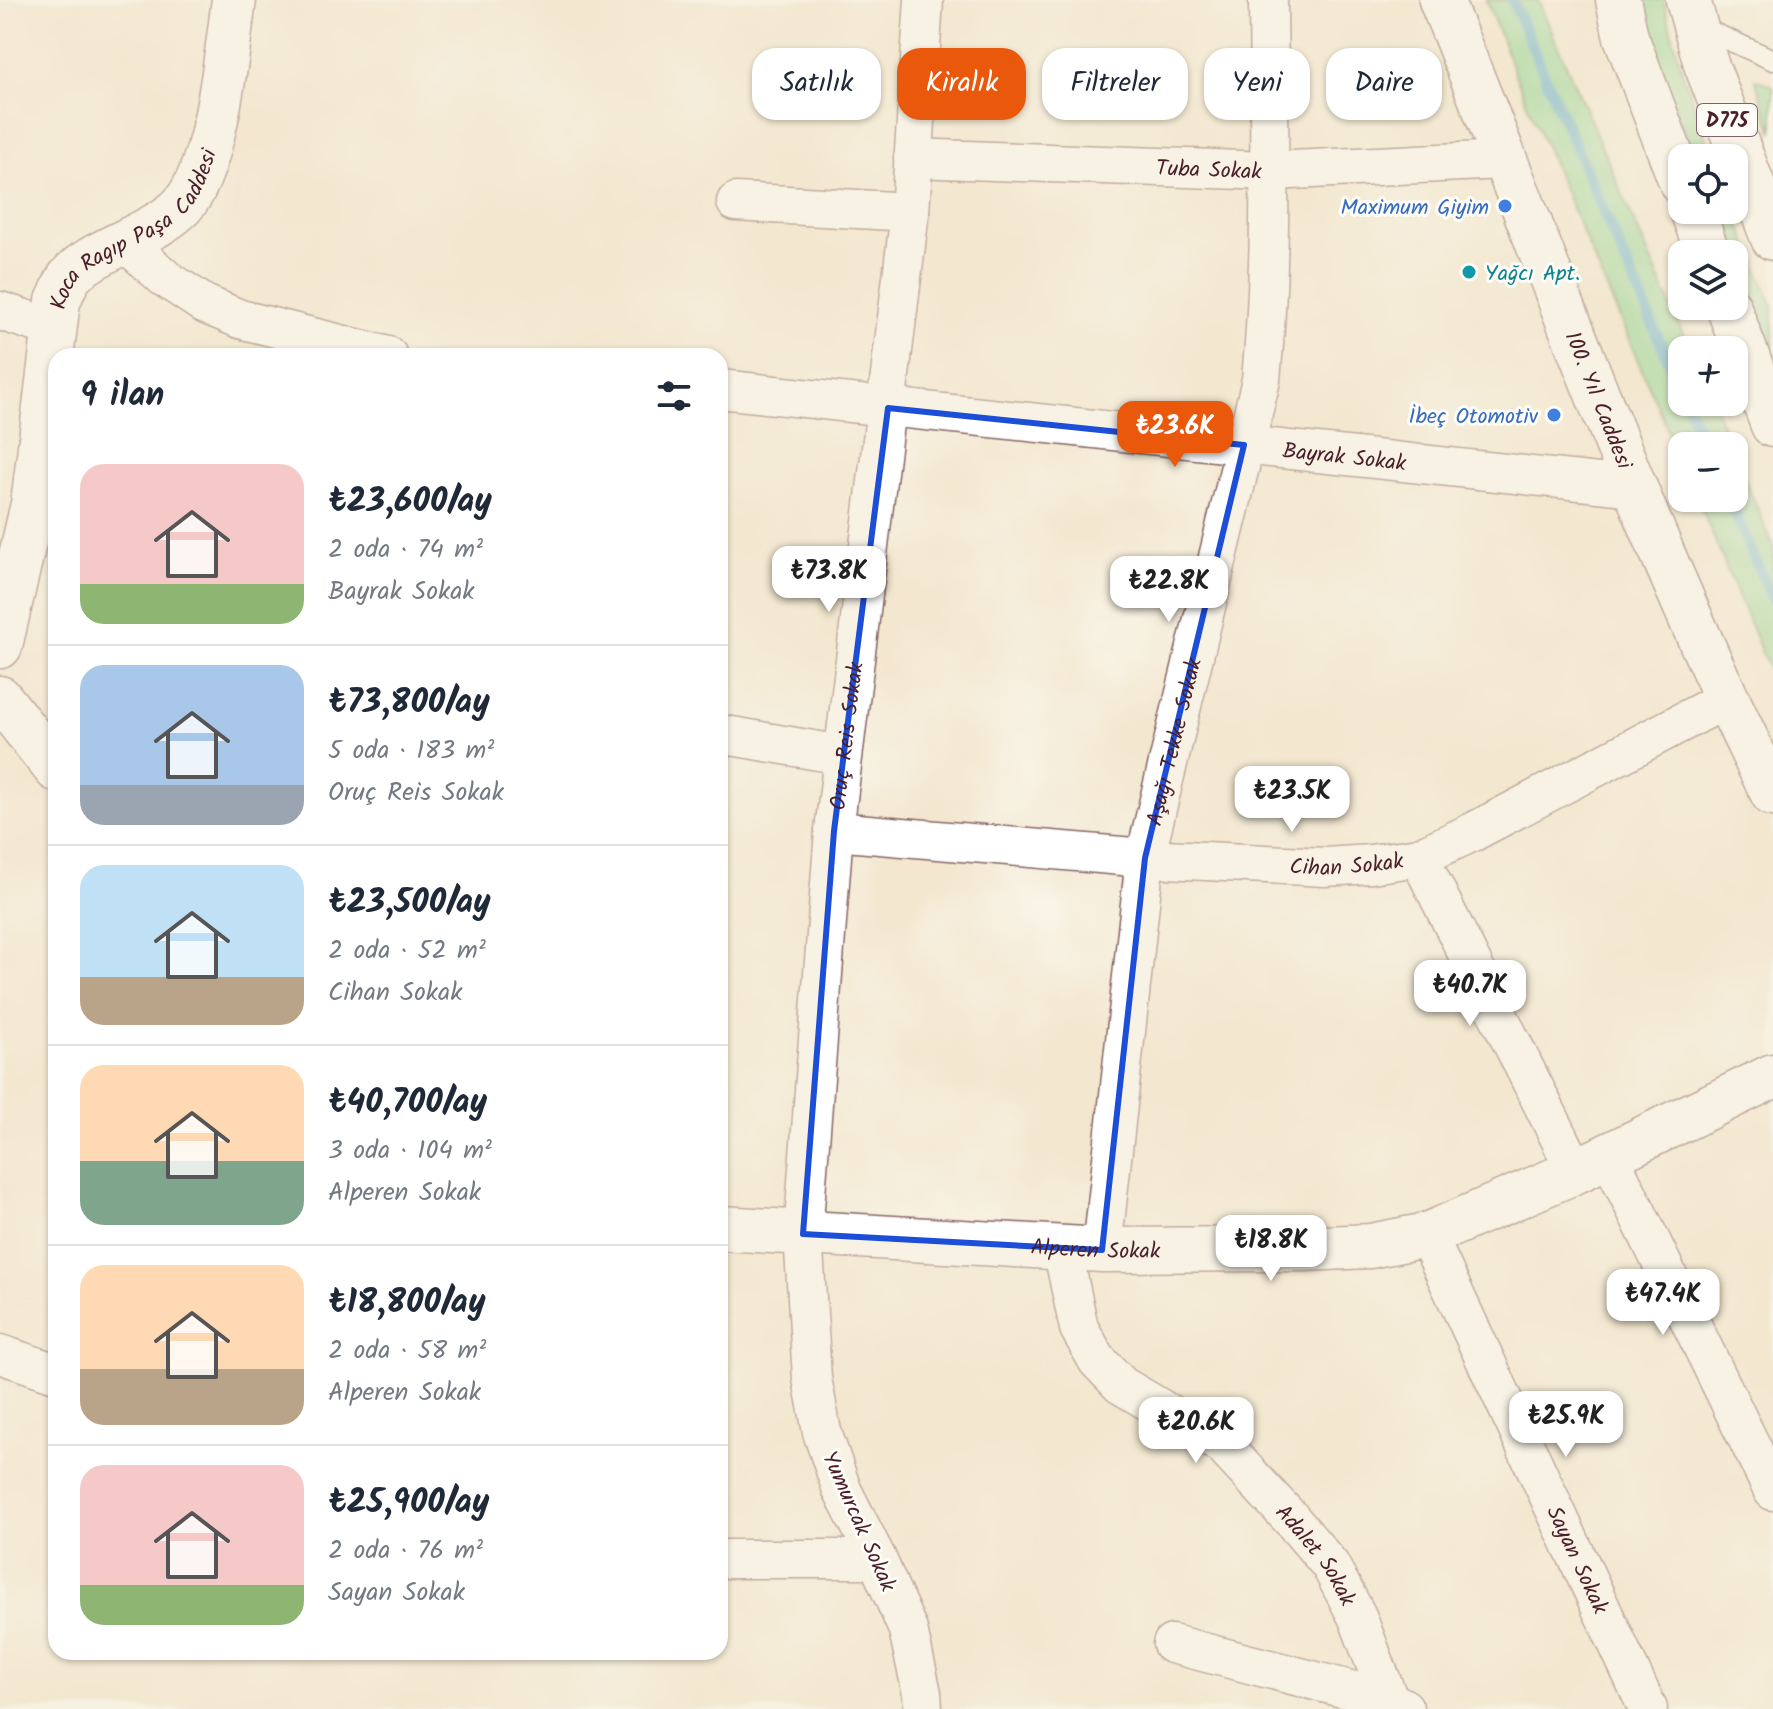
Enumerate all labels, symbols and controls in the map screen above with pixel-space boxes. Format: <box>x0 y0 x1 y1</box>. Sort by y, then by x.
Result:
chip: Satılık <box>752 48 881 120</box>
chip: Kiralık <box>897 48 1026 120</box>
chip: Filtreler <box>1042 48 1188 120</box>
chip: Yeni <box>1204 48 1310 120</box>
chip: Daire <box>1326 48 1442 120</box>
road number: D775 <box>1697 104 1757 136</box>
map controls <box>1668 144 1748 512</box>
button: locate <box>1668 144 1748 224</box>
street label: Koca Ragıp Paşa Caddesi <box>42 145 228 311</box>
street label: Tuba Sokak <box>1155 152 1263 191</box>
place label: Maximum Giyim <box>1341 191 1489 226</box>
marker: Maximum Giyim <box>1496 197 1514 215</box>
button: layers <box>1668 240 1748 320</box>
place label: Yağcı Apt. <box>1485 257 1580 292</box>
marker: Yağcı Apt. <box>1460 263 1478 281</box>
street label: 100. Yıl Caddesi <box>1554 327 1641 476</box>
button: + <box>1668 336 1748 416</box>
text: 9 ilan <box>80 369 164 423</box>
icon: filters <box>652 374 696 418</box>
place label: İbeç Otomotiv <box>1409 400 1539 435</box>
pin: ₺23.6K <box>1110 401 1240 469</box>
text: ₺23.6K <box>1135 406 1215 448</box>
marker: İbeç Otomotiv <box>1545 406 1563 424</box>
button: − <box>1668 432 1748 512</box>
street label: Bayrak Sokak <box>1281 434 1408 482</box>
text: ₺23,600/ay <box>328 475 492 529</box>
icon: home <box>144 496 240 592</box>
text: 2 oda · 74 m² <box>328 529 483 571</box>
pin: ₺73.8K <box>764 546 894 614</box>
text: ₺73.8K <box>790 551 868 593</box>
pin: ₺22.8K <box>1104 556 1234 624</box>
text: ₺22.8K <box>1128 561 1210 603</box>
text: Bayrak Sokak <box>328 571 475 613</box>
street label: Aşağı Tekke Sokak <box>1138 654 1213 830</box>
street label: Oruç Reis Sokak <box>822 659 875 812</box>
text: ₺73,800/ay <box>328 676 490 730</box>
icon: home <box>144 697 240 793</box>
text: 5 oda · 183 m² <box>328 730 494 772</box>
pin: ₺23.5K <box>1227 766 1357 834</box>
text: ₺23.5K <box>1253 771 1331 813</box>
text: Oruç Reis Sokak <box>328 772 504 814</box>
street label: Cihan Sokak <box>1289 844 1407 887</box>
text: ₺23,500/ay <box>328 876 491 930</box>
icon: home <box>144 897 240 993</box>
text: 2 oda · 52 m² <box>328 930 486 972</box>
pin: ₺40.7K <box>1405 960 1535 1028</box>
text: ₺40.7K <box>1432 965 1508 1007</box>
text: Cihan Sokak <box>328 972 462 1014</box>
text: ₺40,700/ay <box>328 1076 487 1130</box>
icon: home <box>144 1097 240 1193</box>
text: 3 oda · 104 m² <box>328 1130 492 1172</box>
text: Alperen Sokak <box>328 1172 481 1214</box>
pin: ₺18.8K <box>1206 1215 1336 1283</box>
text: ₺18.8K <box>1234 1220 1308 1262</box>
street label: Alperen Sokak <box>1030 1231 1161 1270</box>
pin: ₺47.4K <box>1598 1269 1728 1337</box>
text: ₺47.4K <box>1625 1274 1701 1316</box>
text: ₺18,800/ay <box>328 1276 486 1330</box>
icon: home <box>144 1297 240 1393</box>
text: 2 oda · 58 m² <box>328 1330 486 1372</box>
text: Alperen Sokak <box>328 1372 481 1414</box>
pin: ₺25.9K <box>1501 1391 1631 1459</box>
text: ₺25.9K <box>1527 1396 1605 1438</box>
pin: ₺20.6K <box>1131 1397 1261 1465</box>
text: ₺20.6K <box>1157 1402 1235 1444</box>
street label: Yumurcak Sokak <box>811 1446 905 1598</box>
text: ₺25,900/ay <box>328 1476 489 1530</box>
icon: home <box>144 1497 240 1593</box>
street label: Adalet Sokak <box>1266 1497 1364 1614</box>
street label: Sayan Sokak <box>1536 1501 1617 1621</box>
text: 2 oda · 76 m² <box>328 1530 483 1572</box>
text: Sayan Sokak <box>328 1572 465 1614</box>

